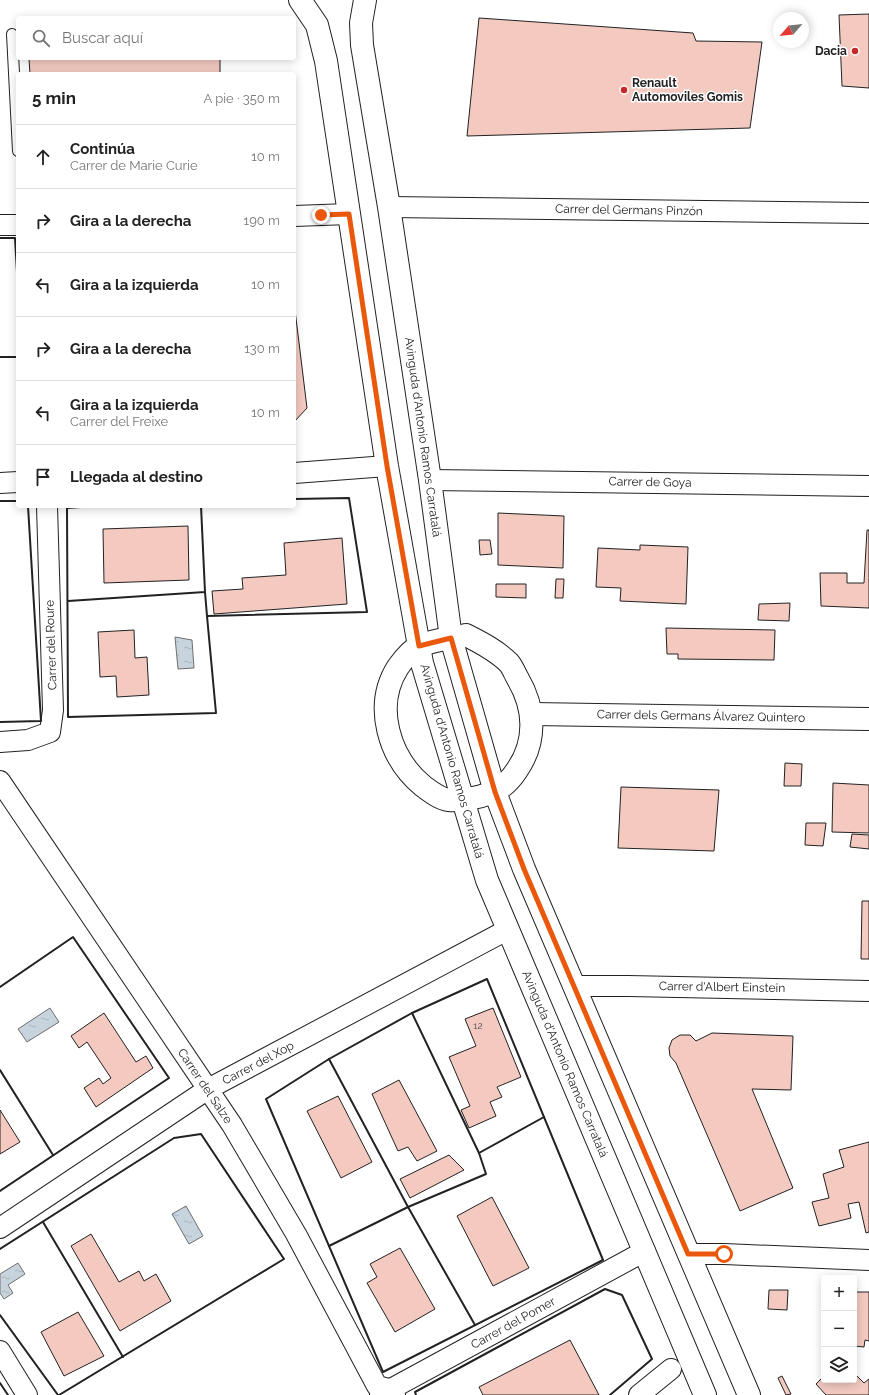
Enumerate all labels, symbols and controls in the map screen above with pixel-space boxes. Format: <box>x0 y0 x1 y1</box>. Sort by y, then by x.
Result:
north arrow <box>773 12 809 48</box>
search box <box>16 16 296 60</box>
icon: search <box>30 27 52 49</box>
text: Buscar aquí <box>62 29 143 47</box>
place label: Dacia <box>815 44 847 58</box>
marker: Dacia <box>850 46 860 56</box>
place label: Renault Automoviles Gomis <box>632 76 743 104</box>
marker: Renault Automoviles Gomis <box>619 85 629 95</box>
text: 5 min <box>32 88 76 108</box>
text: A pie · 350 m <box>203 91 280 106</box>
text: Continúa <box>70 140 135 158</box>
icon: ahead <box>32 146 54 168</box>
text: 10 m <box>251 149 280 164</box>
text: Carrer de Marie Curie <box>70 158 198 173</box>
street label: Carrer del Germans Pinzón <box>555 202 703 218</box>
route end <box>312 206 330 224</box>
icon: right <box>32 210 54 232</box>
text: Gira a la derecha <box>70 212 191 230</box>
text: 190 m <box>244 213 280 228</box>
icon: left <box>32 274 54 296</box>
text: Gira a la izquierda <box>70 276 199 294</box>
text: 10 m <box>251 277 280 292</box>
street label: Avinguda d'Antonio Ramos Carratalá <box>402 336 444 538</box>
icon: right <box>32 338 54 360</box>
text: Gira a la derecha <box>70 340 191 358</box>
text: 130 m <box>244 341 280 356</box>
text: Gira a la izquierda <box>70 396 199 414</box>
icon: left <box>32 402 54 424</box>
text: 10 m <box>251 405 280 420</box>
text: Carrer del Freixe <box>70 414 168 429</box>
icon: arrive <box>32 466 54 488</box>
text: Llegada al destino <box>70 468 203 486</box>
street label: Carrer de Goya <box>608 474 692 490</box>
street label: Carrer del Roure <box>42 600 60 690</box>
street label: Avinguda d'Antonio Ramos Carratalá <box>417 662 487 860</box>
street label: Carrer dels Germans Álvarez Quintero <box>597 707 805 725</box>
street label: Avinguda d'Antonio Ramos Carratalá <box>519 968 611 1160</box>
street label: Carrer d'Albert Einstein <box>659 979 785 995</box>
house number: 12 <box>473 1020 483 1031</box>
street label: Carrer del Xop <box>220 1038 296 1088</box>
street label: Carrer del Salze <box>175 1046 235 1126</box>
route start <box>715 1245 733 1263</box>
map controls <box>821 1275 857 1383</box>
button: + <box>821 1275 857 1311</box>
street label: Carrer del Pomer <box>468 1294 558 1352</box>
button: − <box>821 1311 857 1347</box>
button: layers <box>821 1347 857 1383</box>

